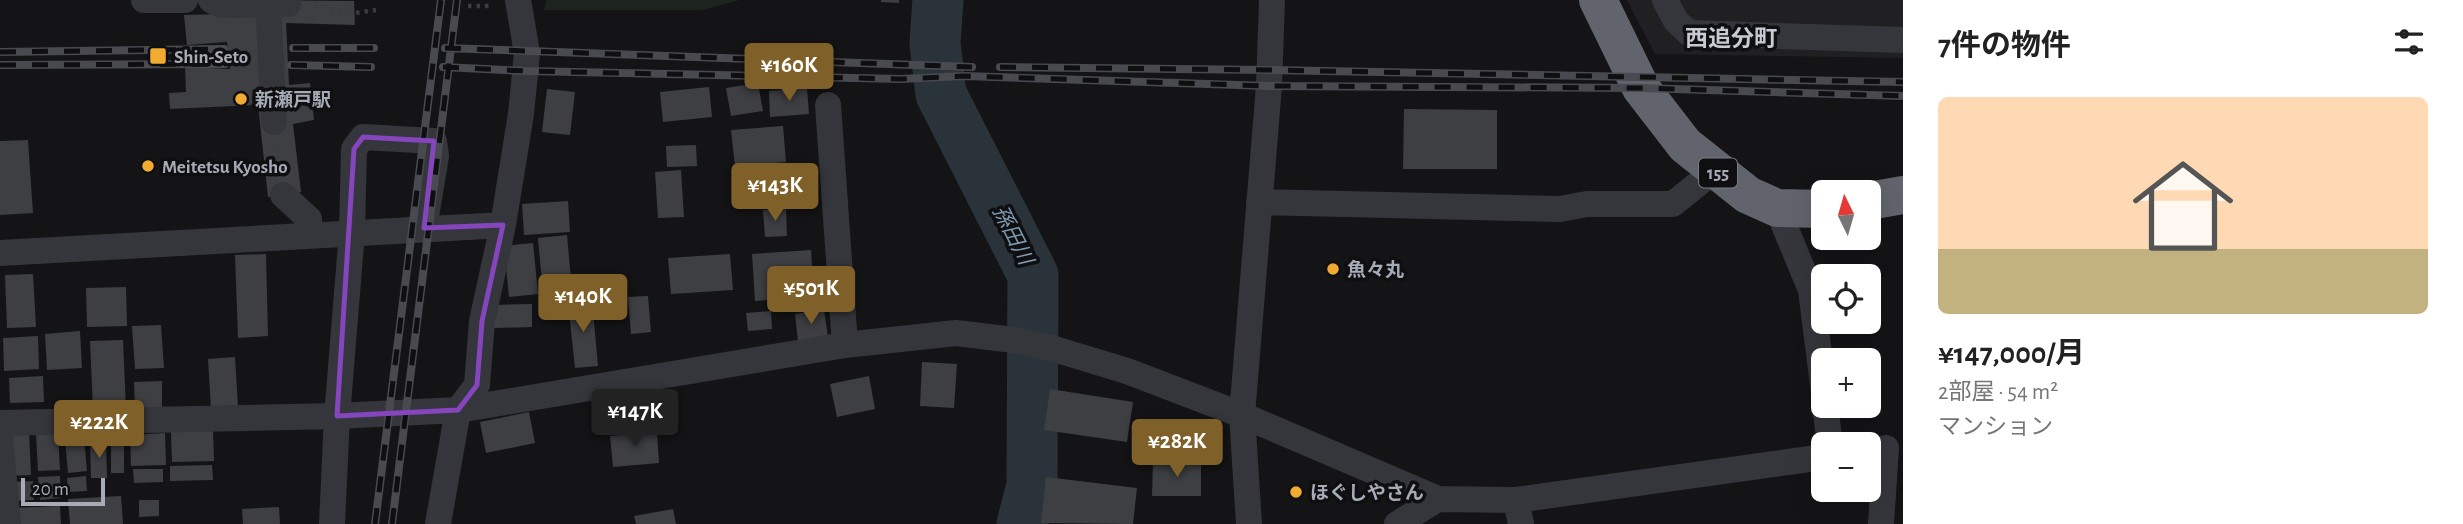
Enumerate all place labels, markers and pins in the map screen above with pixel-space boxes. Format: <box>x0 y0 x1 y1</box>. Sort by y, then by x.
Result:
pin: ¥160K <box>740 43 838 103</box>
marker: Shin-Seto <box>148 46 168 66</box>
place label: Shin-Seto <box>174 48 248 67</box>
place label: 新瀬戸駅 <box>255 90 331 110</box>
marker: 新瀬戸駅 <box>233 91 249 107</box>
marker: Meitetsu Kyosho <box>140 158 156 174</box>
place label: Meitetsu Kyosho <box>162 158 288 177</box>
pin: ¥143K <box>726 164 824 223</box>
place label: 魚々丸 <box>1347 259 1404 280</box>
marker: 魚々丸 <box>1325 261 1341 277</box>
pin: ¥501K <box>762 266 860 326</box>
pin: ¥140K <box>534 274 632 334</box>
pin: ¥147K <box>586 390 684 449</box>
pin: ¥222K <box>50 400 148 460</box>
pin: ¥282K <box>1128 420 1226 479</box>
place label: ほぐしやさん <box>1310 483 1424 503</box>
marker: ほぐしやさん <box>1288 484 1304 500</box>

